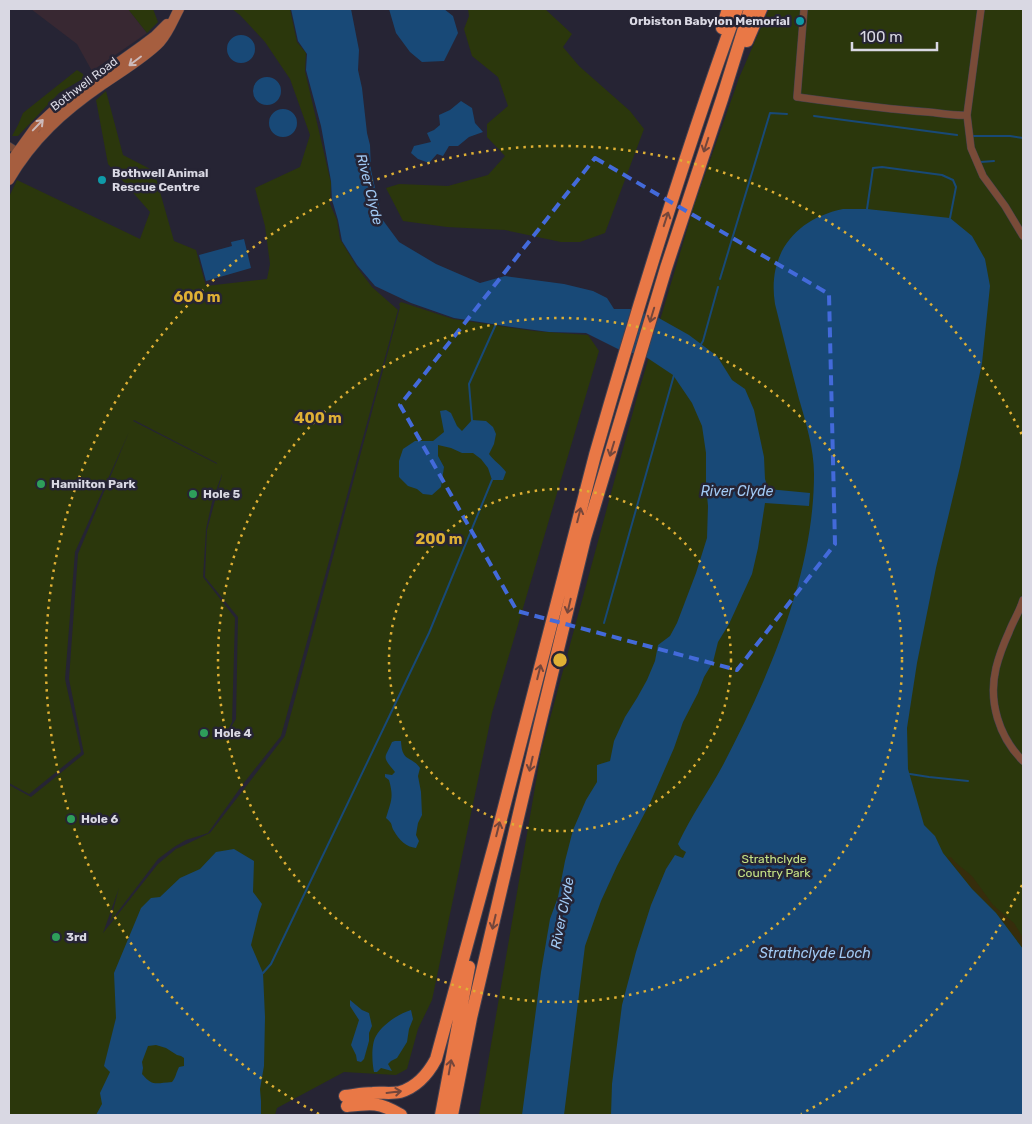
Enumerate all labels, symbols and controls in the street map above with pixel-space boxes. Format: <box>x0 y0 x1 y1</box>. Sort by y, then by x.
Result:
place label: Orbiston Babylon Memorial <box>629 14 790 28</box>
marker: Orbiston Babylon Memorial <box>794 15 806 27</box>
scale bar <box>852 20 937 52</box>
text: 100 m <box>860 28 902 46</box>
street label: Bothwell Road <box>48 54 120 114</box>
one-way arrow <box>129 56 142 67</box>
one-way arrow <box>32 119 44 132</box>
one-way arrow <box>701 137 711 153</box>
water label: River Clyde <box>352 152 387 227</box>
place label: Bothwell Animal Rescue Centre <box>112 166 208 194</box>
marker: Bothwell Animal Rescue Centre <box>96 174 108 186</box>
one-way arrow <box>662 212 672 228</box>
text: 600 m <box>173 288 221 306</box>
one-way arrow <box>647 306 657 322</box>
text: 400 m <box>294 409 342 427</box>
one-way arrow <box>606 441 616 457</box>
place label: Hamilton Park <box>51 477 136 491</box>
marker: Hamilton Park <box>35 478 47 490</box>
water label: River Clyde <box>701 483 774 500</box>
place label: Hole 5 <box>203 487 240 501</box>
marker: Hole 5 <box>187 488 199 500</box>
one-way arrow <box>575 507 584 523</box>
text: 200 m <box>415 530 463 548</box>
one-way arrow <box>564 598 573 614</box>
centre of rings <box>551 651 569 669</box>
one-way arrow <box>534 664 544 680</box>
place label: Hole 4 <box>214 726 252 740</box>
marker: Hole 4 <box>198 727 210 739</box>
one-way arrow <box>526 755 535 771</box>
place label: Hole 6 <box>81 812 118 826</box>
marker: Hole 6 <box>65 813 77 825</box>
one-way arrow <box>494 822 503 838</box>
park label: Strathclyde Country Park <box>738 852 811 880</box>
water label: River Clyde <box>547 876 578 950</box>
one-way arrow <box>489 914 498 930</box>
place label: 3rd <box>66 930 87 944</box>
marker: 3rd <box>50 931 62 943</box>
water label: Strathclyde Loch <box>759 945 871 962</box>
one-way arrow <box>446 1060 456 1076</box>
one-way arrow <box>385 1087 401 1097</box>

